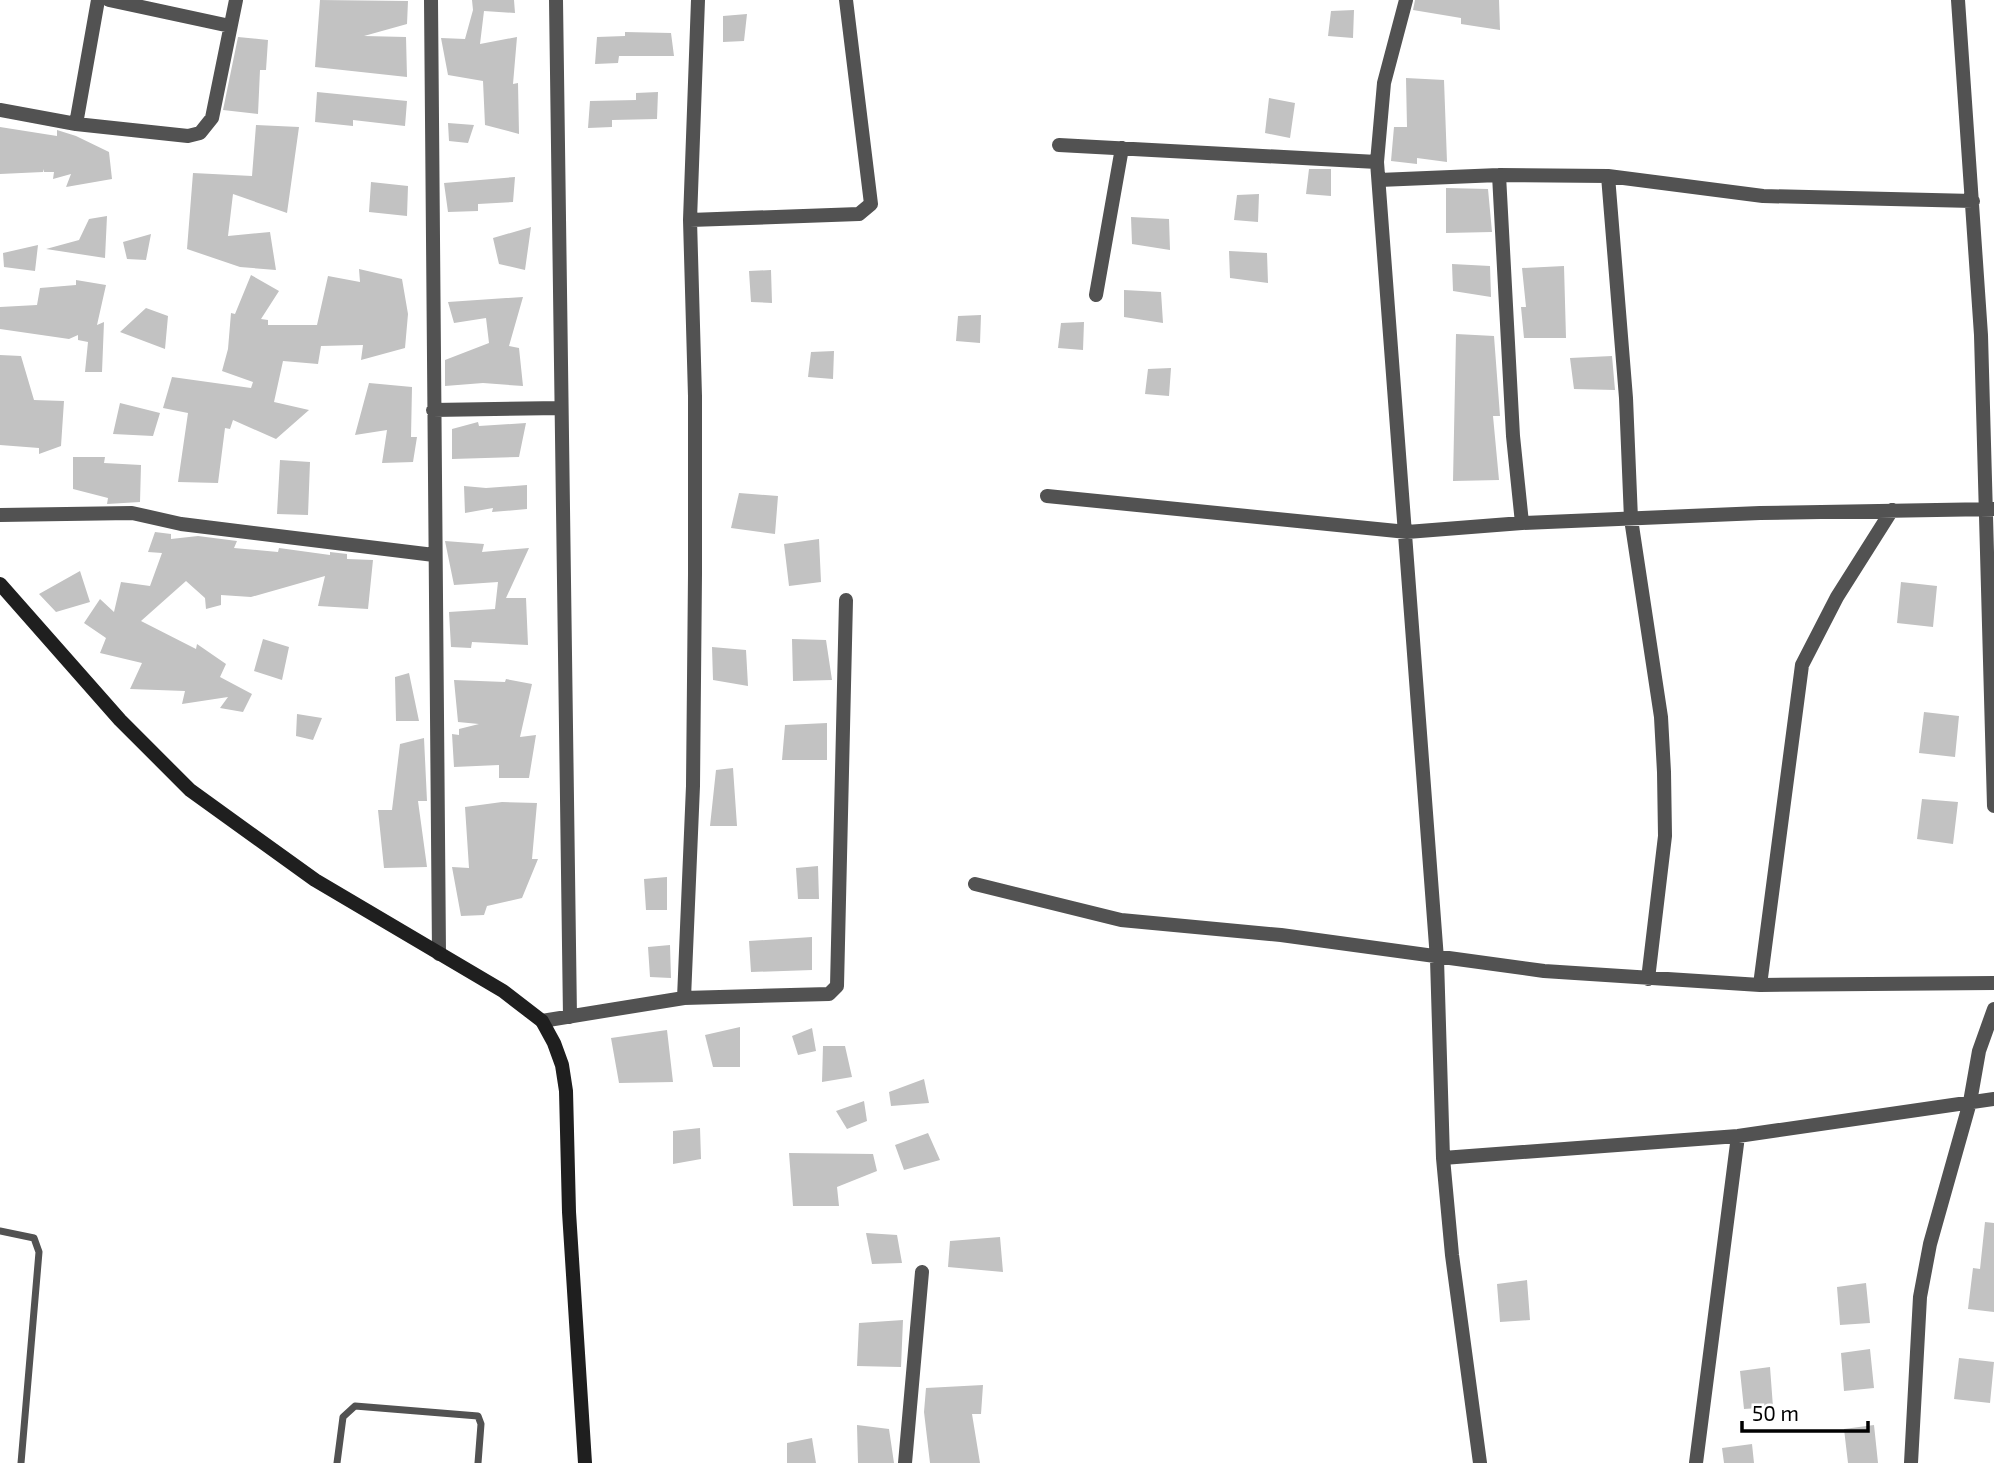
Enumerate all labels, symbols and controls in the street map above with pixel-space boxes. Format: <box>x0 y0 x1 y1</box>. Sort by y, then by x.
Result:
scale bar <box>1742 1390 1868 1434</box>
text: 50 m <box>1752 1400 1799 1425</box>

